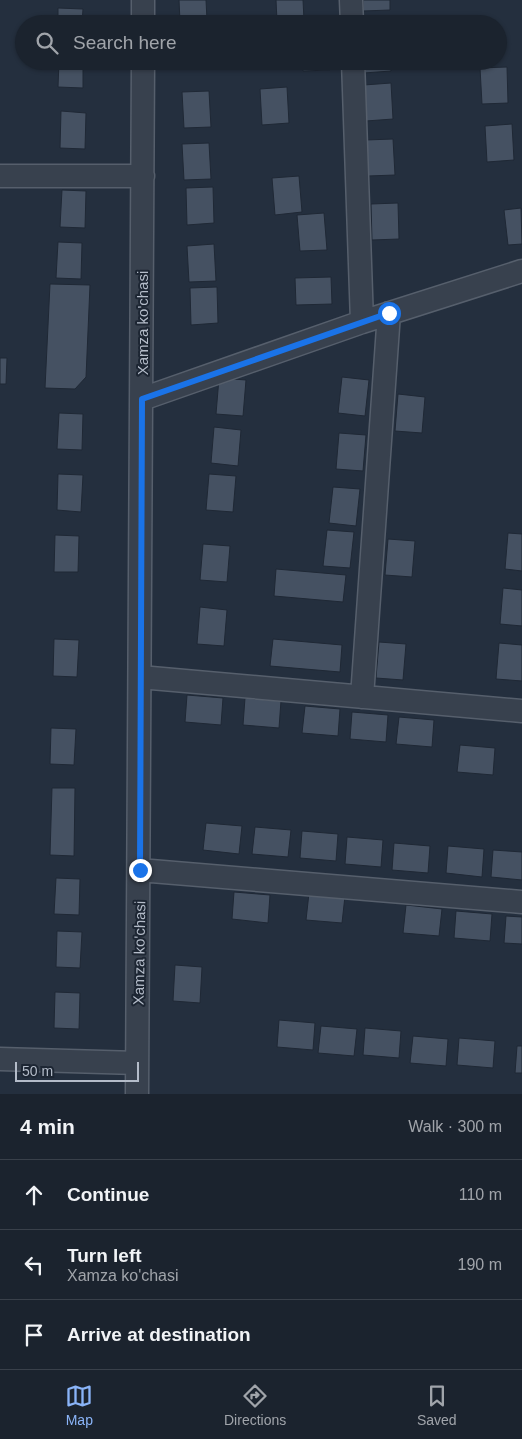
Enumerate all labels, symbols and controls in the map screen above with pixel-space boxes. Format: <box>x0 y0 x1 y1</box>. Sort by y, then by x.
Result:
search box <box>15 15 507 70</box>
icon: search <box>33 29 61 57</box>
text: Search here <box>73 32 177 53</box>
street label: Xamza ko'chasi <box>134 271 151 375</box>
route start <box>378 302 401 325</box>
route end <box>129 859 152 882</box>
street label: Xamza ko'chasi <box>130 901 148 1005</box>
scale bar <box>15 1059 139 1082</box>
text: 50 m <box>22 1063 53 1079</box>
text: 4 min <box>20 1115 75 1138</box>
text: Walk · 300 m <box>408 1118 502 1135</box>
icon: ahead <box>20 1181 48 1209</box>
text: Continue <box>67 1184 149 1205</box>
text: 110 m <box>459 1186 502 1203</box>
text: Turn left <box>67 1245 142 1266</box>
icon: left <box>20 1251 48 1279</box>
text: 190 m <box>458 1256 502 1273</box>
text: Xamza ko'chasi <box>67 1267 179 1284</box>
icon: arrive <box>20 1321 48 1349</box>
text: Arrive at destination <box>67 1324 251 1345</box>
tab: Map <box>65 1382 93 1428</box>
tab: Directions <box>224 1382 286 1428</box>
tab: Saved <box>417 1382 457 1428</box>

